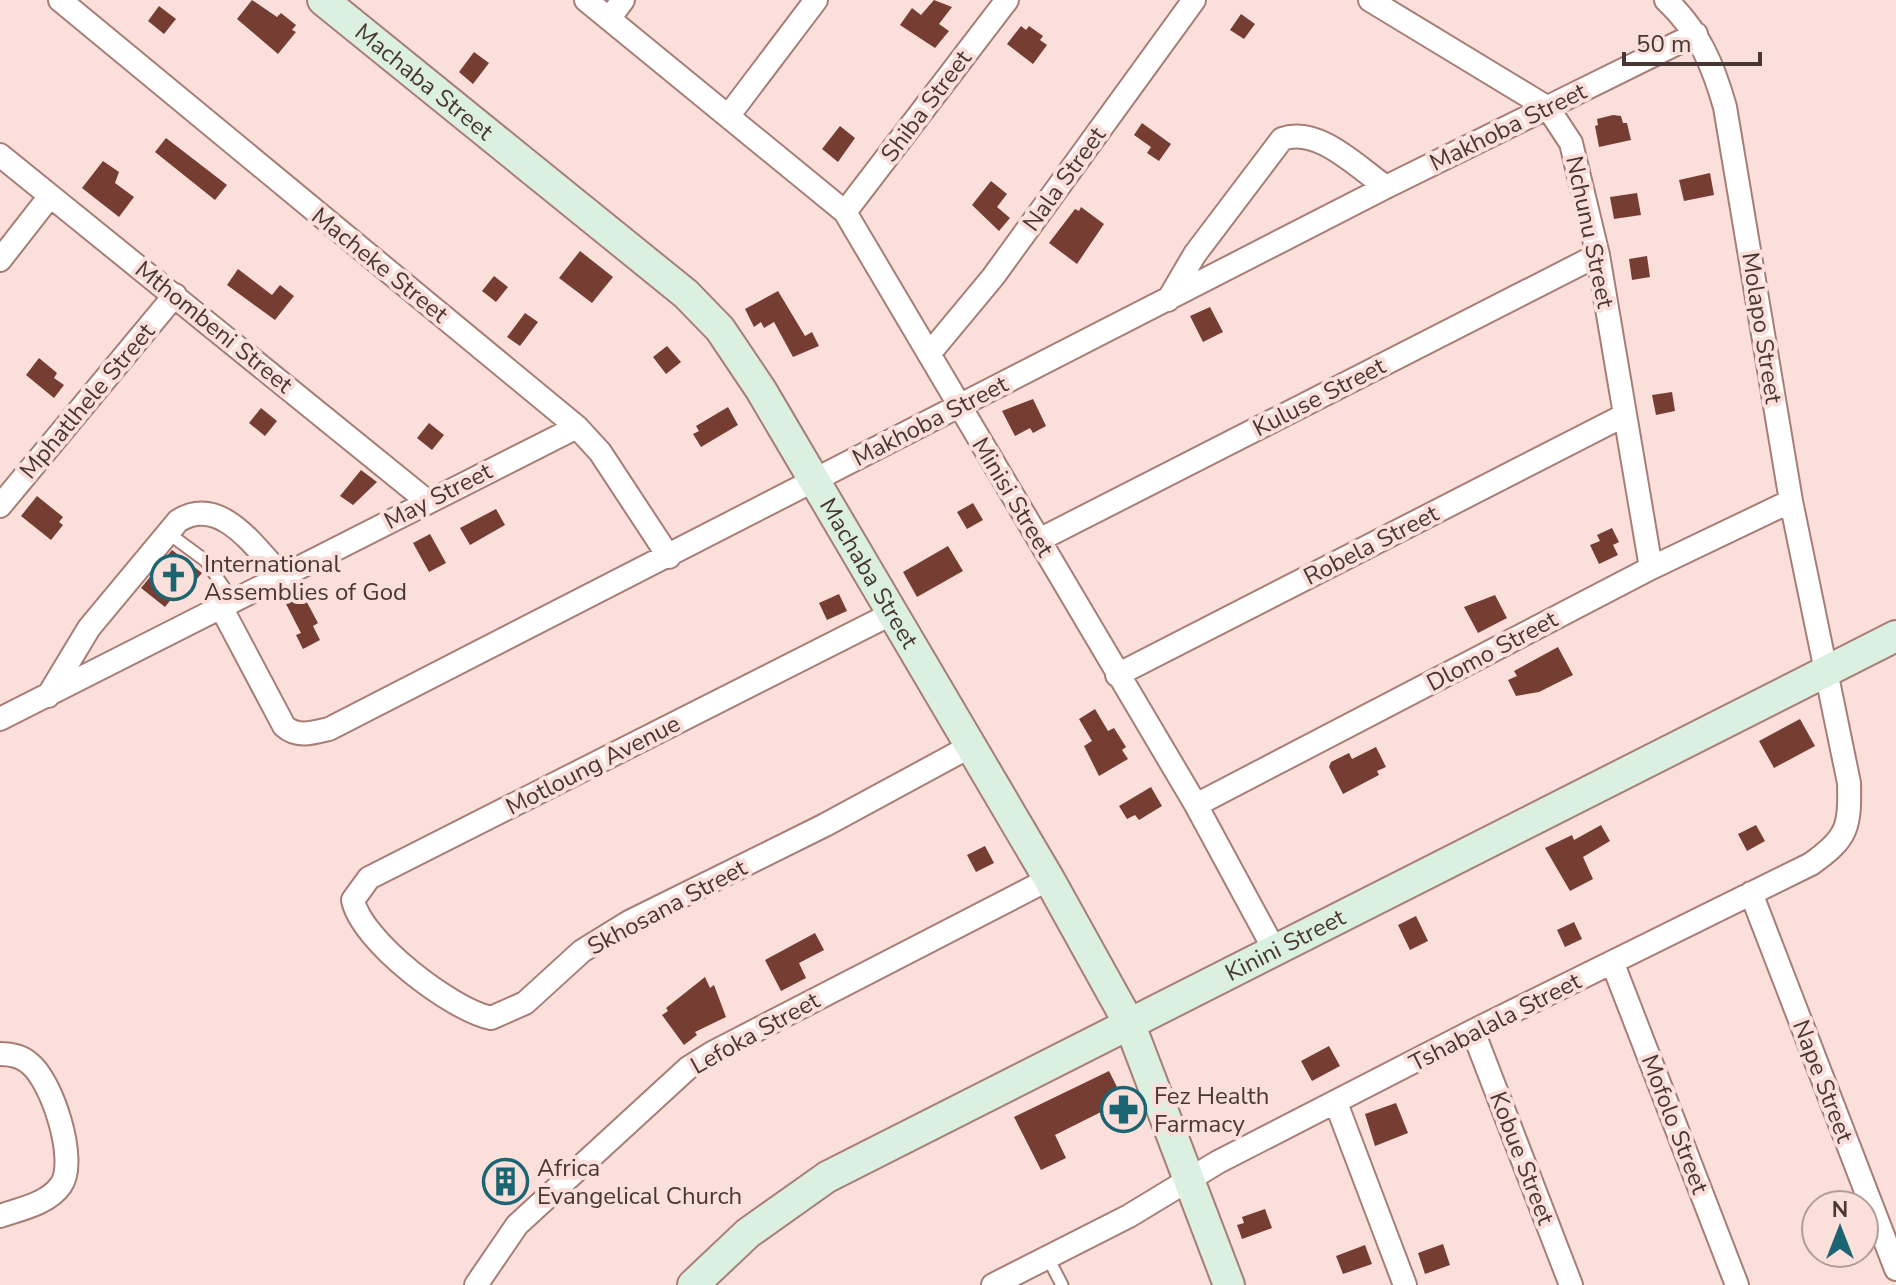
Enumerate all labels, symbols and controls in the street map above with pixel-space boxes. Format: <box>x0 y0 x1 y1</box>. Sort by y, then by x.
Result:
street label: Machaba Street <box>348 16 500 148</box>
scale bar <box>1624 16 1760 66</box>
text: 50 m <box>1636 28 1692 60</box>
street label: Shiba Street <box>873 43 979 168</box>
street label: Makhoba Street <box>1424 75 1592 179</box>
street label: Nala Street <box>1015 120 1113 238</box>
street label: Nchunu Street <box>1558 153 1622 312</box>
street label: Macheke Street <box>305 200 455 330</box>
street label: Molapo Street <box>1734 250 1790 406</box>
street label: Mthombeni Street <box>129 254 300 401</box>
street label: Mphatlhele Street <box>12 316 162 486</box>
street label: Kuluse Street <box>1247 350 1391 444</box>
street label: Makhoba Street <box>847 368 1014 474</box>
street label: Minisi Street <box>965 431 1062 563</box>
street label: May Street <box>379 455 498 537</box>
street label: Machaba Street <box>812 492 926 655</box>
street label: Robela Street <box>1298 497 1444 593</box>
place label: International Assemblies of God <box>204 548 407 608</box>
church icon: International Assemblies of God <box>149 554 197 602</box>
street label: Dlomo Street <box>1421 603 1563 699</box>
street label: Motloung Avenue <box>500 707 686 823</box>
street label: Skhosana Street <box>582 851 753 962</box>
street label: Kinini Street <box>1220 901 1351 989</box>
street label: Tshabalala Street <box>1404 965 1587 1079</box>
street label: Lefoka Street <box>685 984 826 1082</box>
street label: Nape Street <box>1785 1015 1861 1147</box>
street label: Mofolo Street <box>1634 1050 1716 1199</box>
place label: Fez Health Farmacy <box>1154 1080 1269 1140</box>
pharmacy icon: Fez Health Farmacy <box>1099 1086 1147 1134</box>
street label: Kobue Street <box>1482 1087 1562 1230</box>
place label: Africa Evangelical Church <box>537 1152 742 1212</box>
building icon: Africa Evangelical Church <box>482 1158 530 1206</box>
north arrow <box>1800 1189 1880 1269</box>
text: N <box>1832 1195 1848 1225</box>

